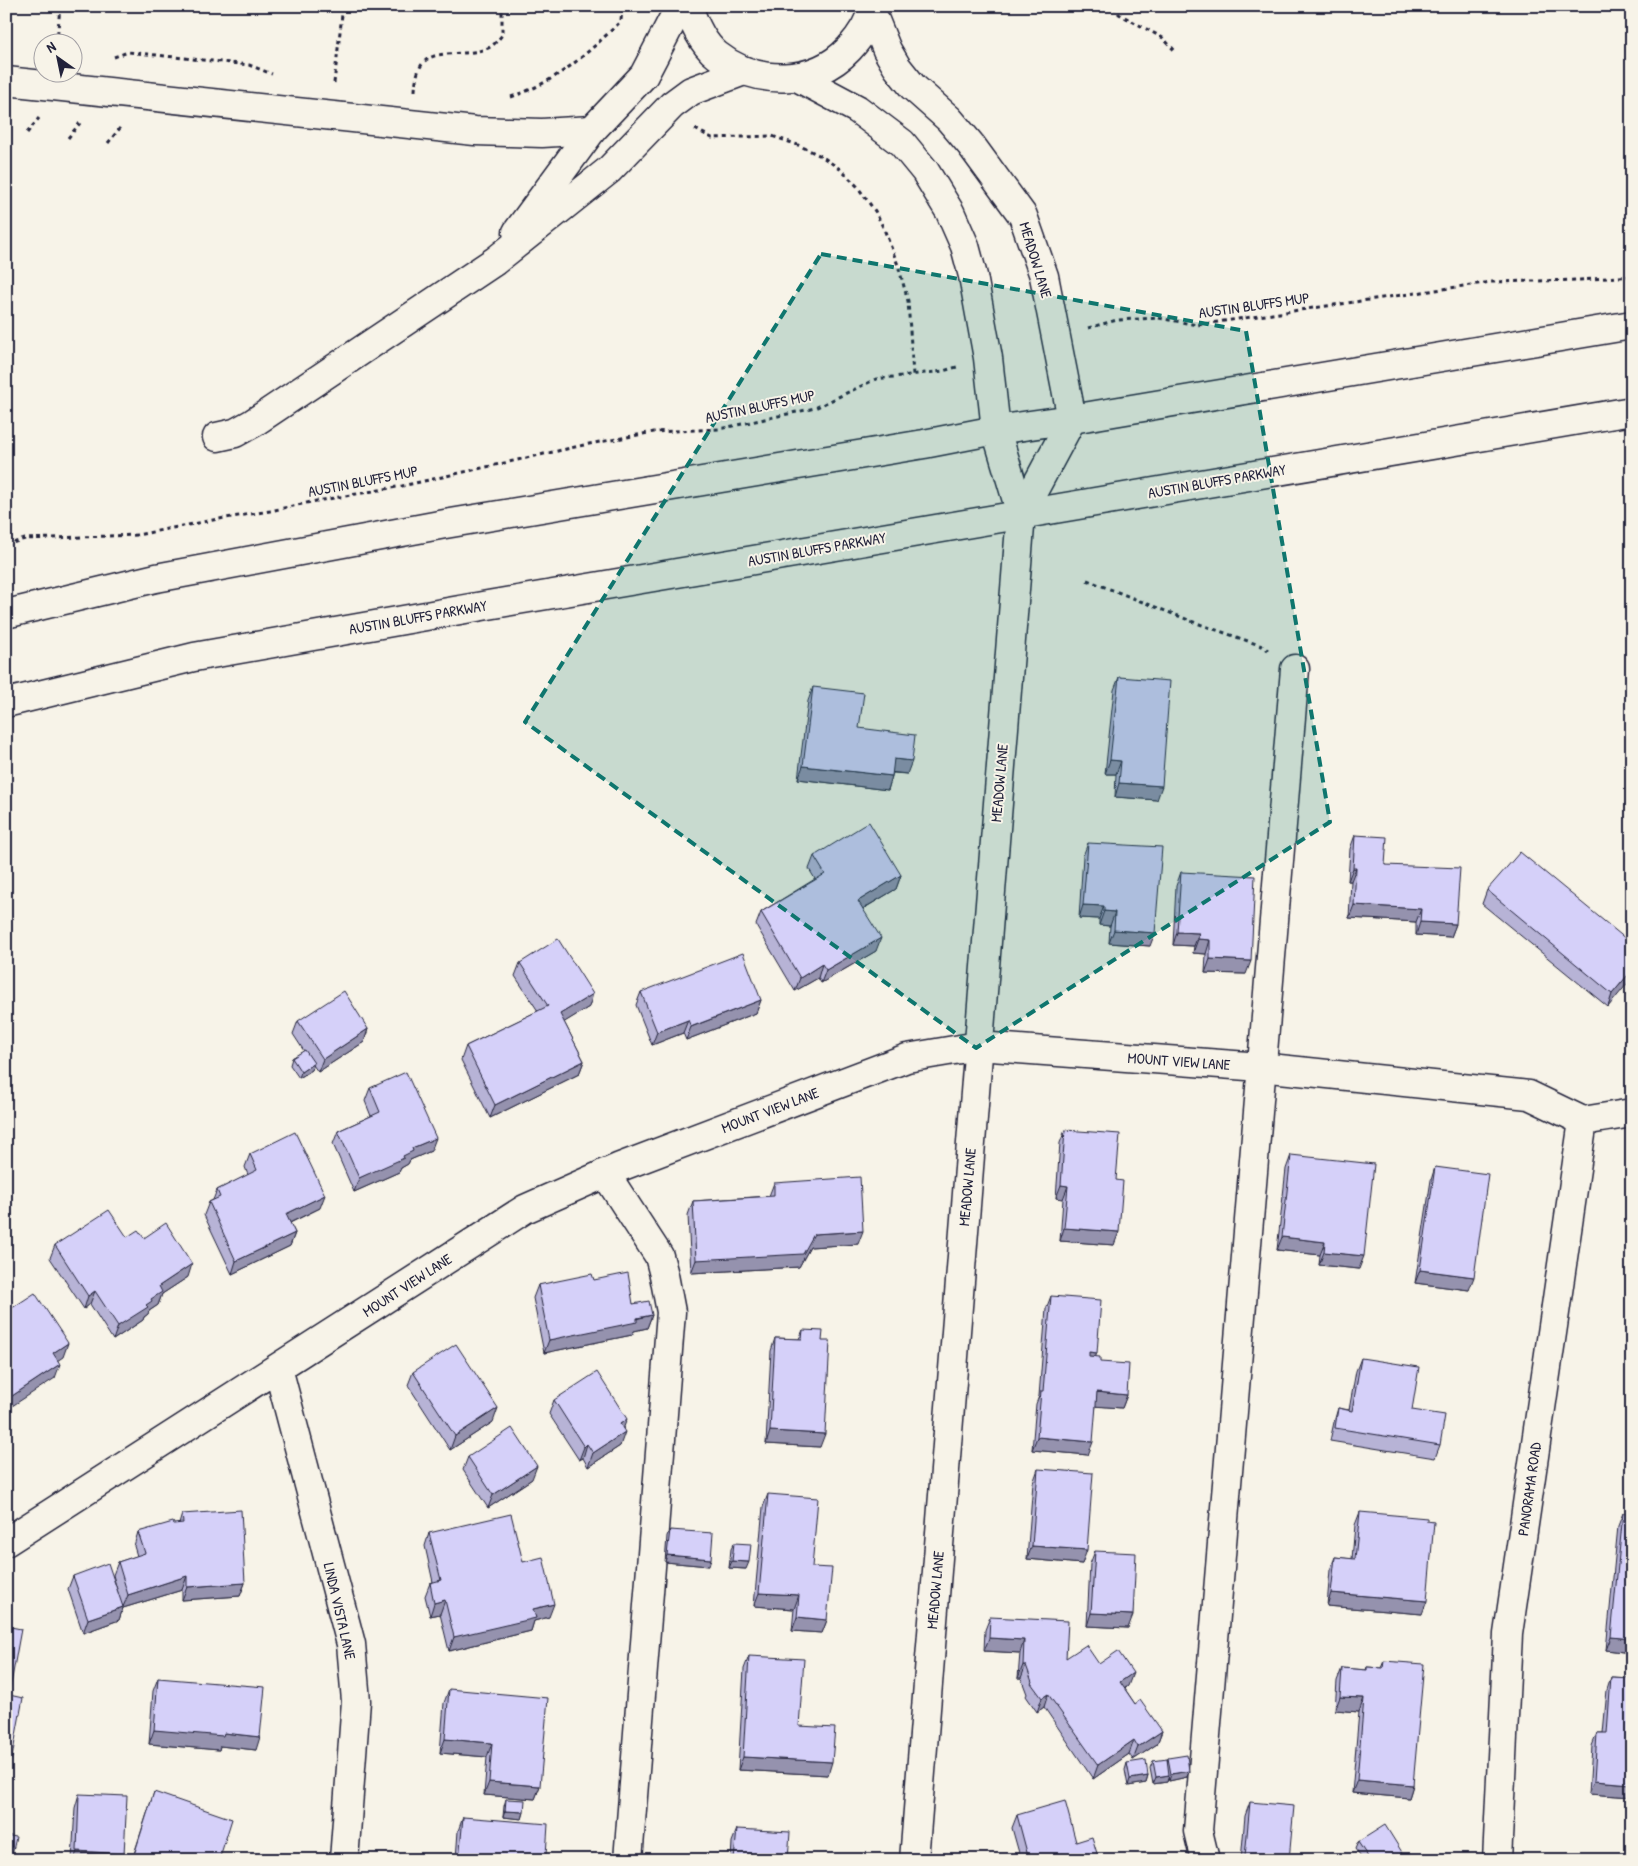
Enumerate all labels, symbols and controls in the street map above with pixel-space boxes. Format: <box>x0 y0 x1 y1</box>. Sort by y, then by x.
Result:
north arrow <box>32 32 82 82</box>
text: N <box>42 36 59 57</box>
street label: MEADOW LANE <box>1014 219 1058 301</box>
street label: AUSTIN BLUFFS MUP <box>1197 287 1311 323</box>
street label: AUSTIN BLUFFS MUP <box>703 384 817 428</box>
street label: AUSTIN BLUFFS PARKWAY <box>1146 458 1288 503</box>
street label: AUSTIN BLUFFS MUP <box>306 460 420 502</box>
street label: AUSTIN BLUFFS PARKWAY <box>746 526 888 571</box>
street label: AUSTIN BLUFFS PARKWAY <box>347 594 489 639</box>
street label: MEADOW LANE <box>985 743 1013 823</box>
street label: MOUNT VIEW LANE <box>1127 1047 1231 1075</box>
street label: MOUNT VIEW LANE <box>718 1082 822 1138</box>
street label: MEADOW LANE <box>953 1147 981 1227</box>
street label: MOUNT VIEW LANE <box>358 1248 456 1322</box>
street label: PANORAMA ROAD <box>1512 1440 1546 1537</box>
street label: MEADOW LANE <box>921 1550 949 1630</box>
street label: LINDA VISTA LANE <box>319 1560 361 1662</box>

